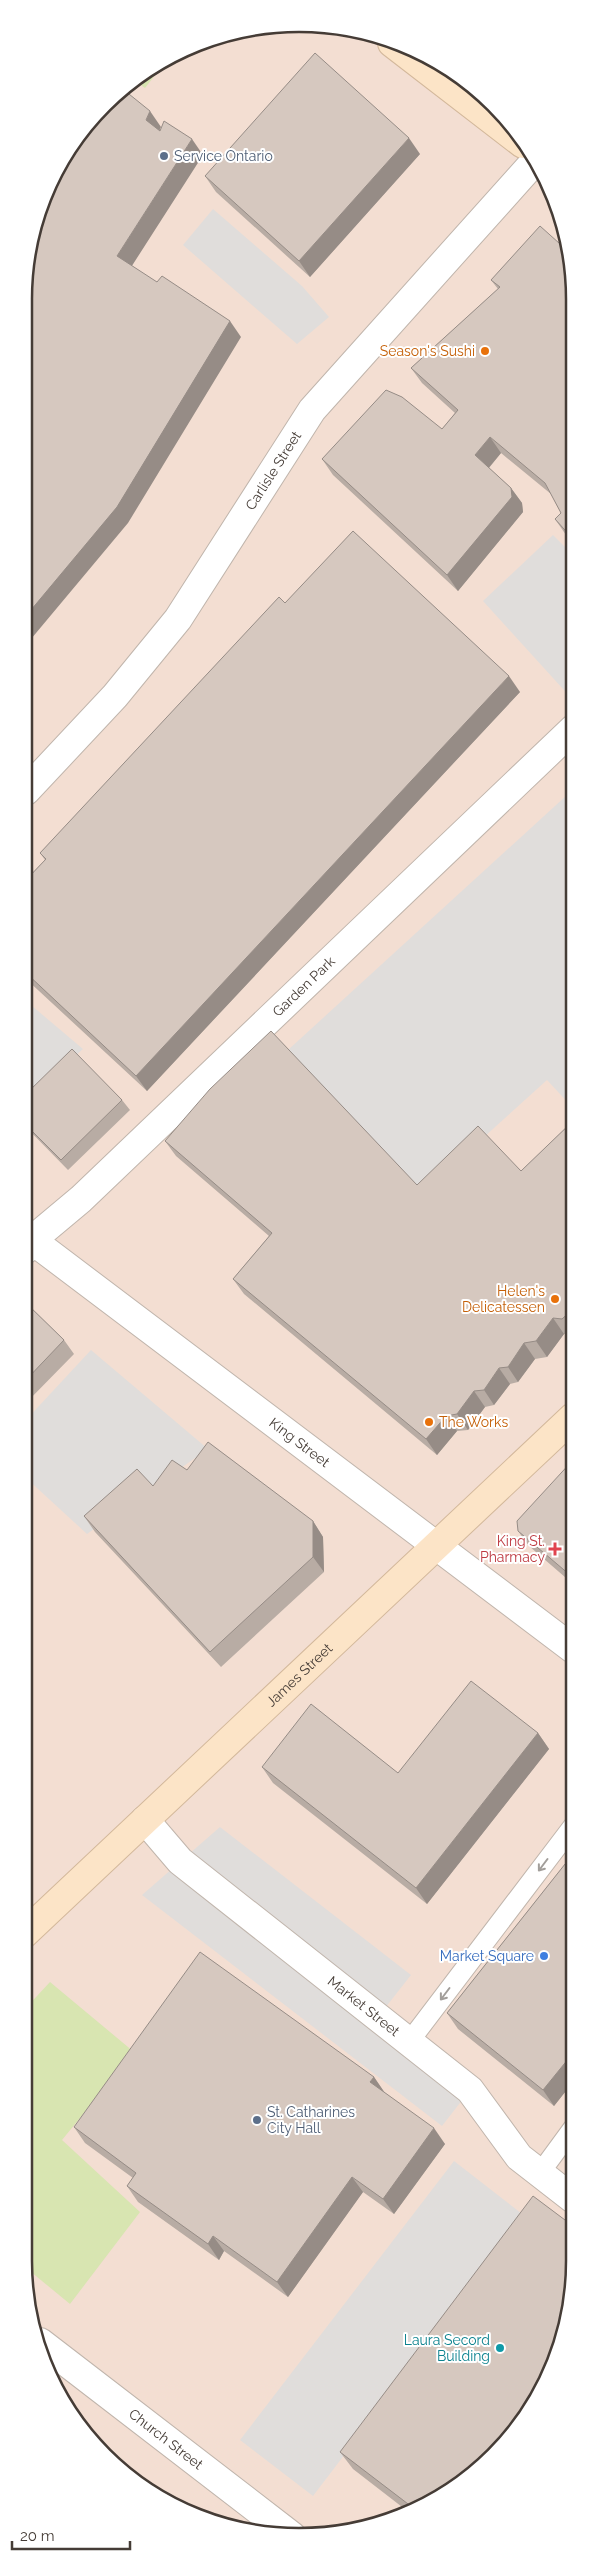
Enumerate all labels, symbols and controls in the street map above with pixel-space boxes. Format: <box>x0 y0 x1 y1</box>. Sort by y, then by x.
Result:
place label: Service Ontario <box>174 148 273 164</box>
marker: Service Ontario <box>158 150 170 162</box>
place label: Season's Sushi <box>380 343 475 359</box>
marker: Season's Sushi <box>479 345 491 357</box>
street label: Carlisle Street <box>242 428 304 513</box>
street label: Garden Park <box>269 953 338 1020</box>
place label: Helen's Delicatessen <box>462 1283 545 1315</box>
marker: Helen's Delicatessen <box>549 1293 561 1305</box>
street label: King Street <box>266 1414 333 1470</box>
place label: The Works <box>439 1414 508 1430</box>
marker: The Works <box>423 1416 435 1428</box>
place label: King St. Pharmacy <box>480 1533 545 1565</box>
marker: King St. Pharmacy <box>549 1543 561 1555</box>
street label: James Street <box>263 1640 336 1710</box>
one-way arrow <box>538 1858 549 1871</box>
place label: Market Square <box>440 1948 534 1964</box>
marker: Market Square <box>538 1950 550 1962</box>
street label: Market Street <box>325 1973 403 2040</box>
one-way arrow <box>440 1987 450 2001</box>
place label: St. Catharines City Hall <box>267 2104 355 2136</box>
marker: St. Catharines City Hall <box>251 2114 263 2126</box>
place label: Laura Secord Building <box>404 2332 490 2364</box>
marker: Laura Secord Building <box>494 2342 506 2354</box>
street label: Church Street <box>126 2405 206 2473</box>
scale bar <box>12 2518 130 2550</box>
text: 20 m <box>20 2527 55 2545</box>

